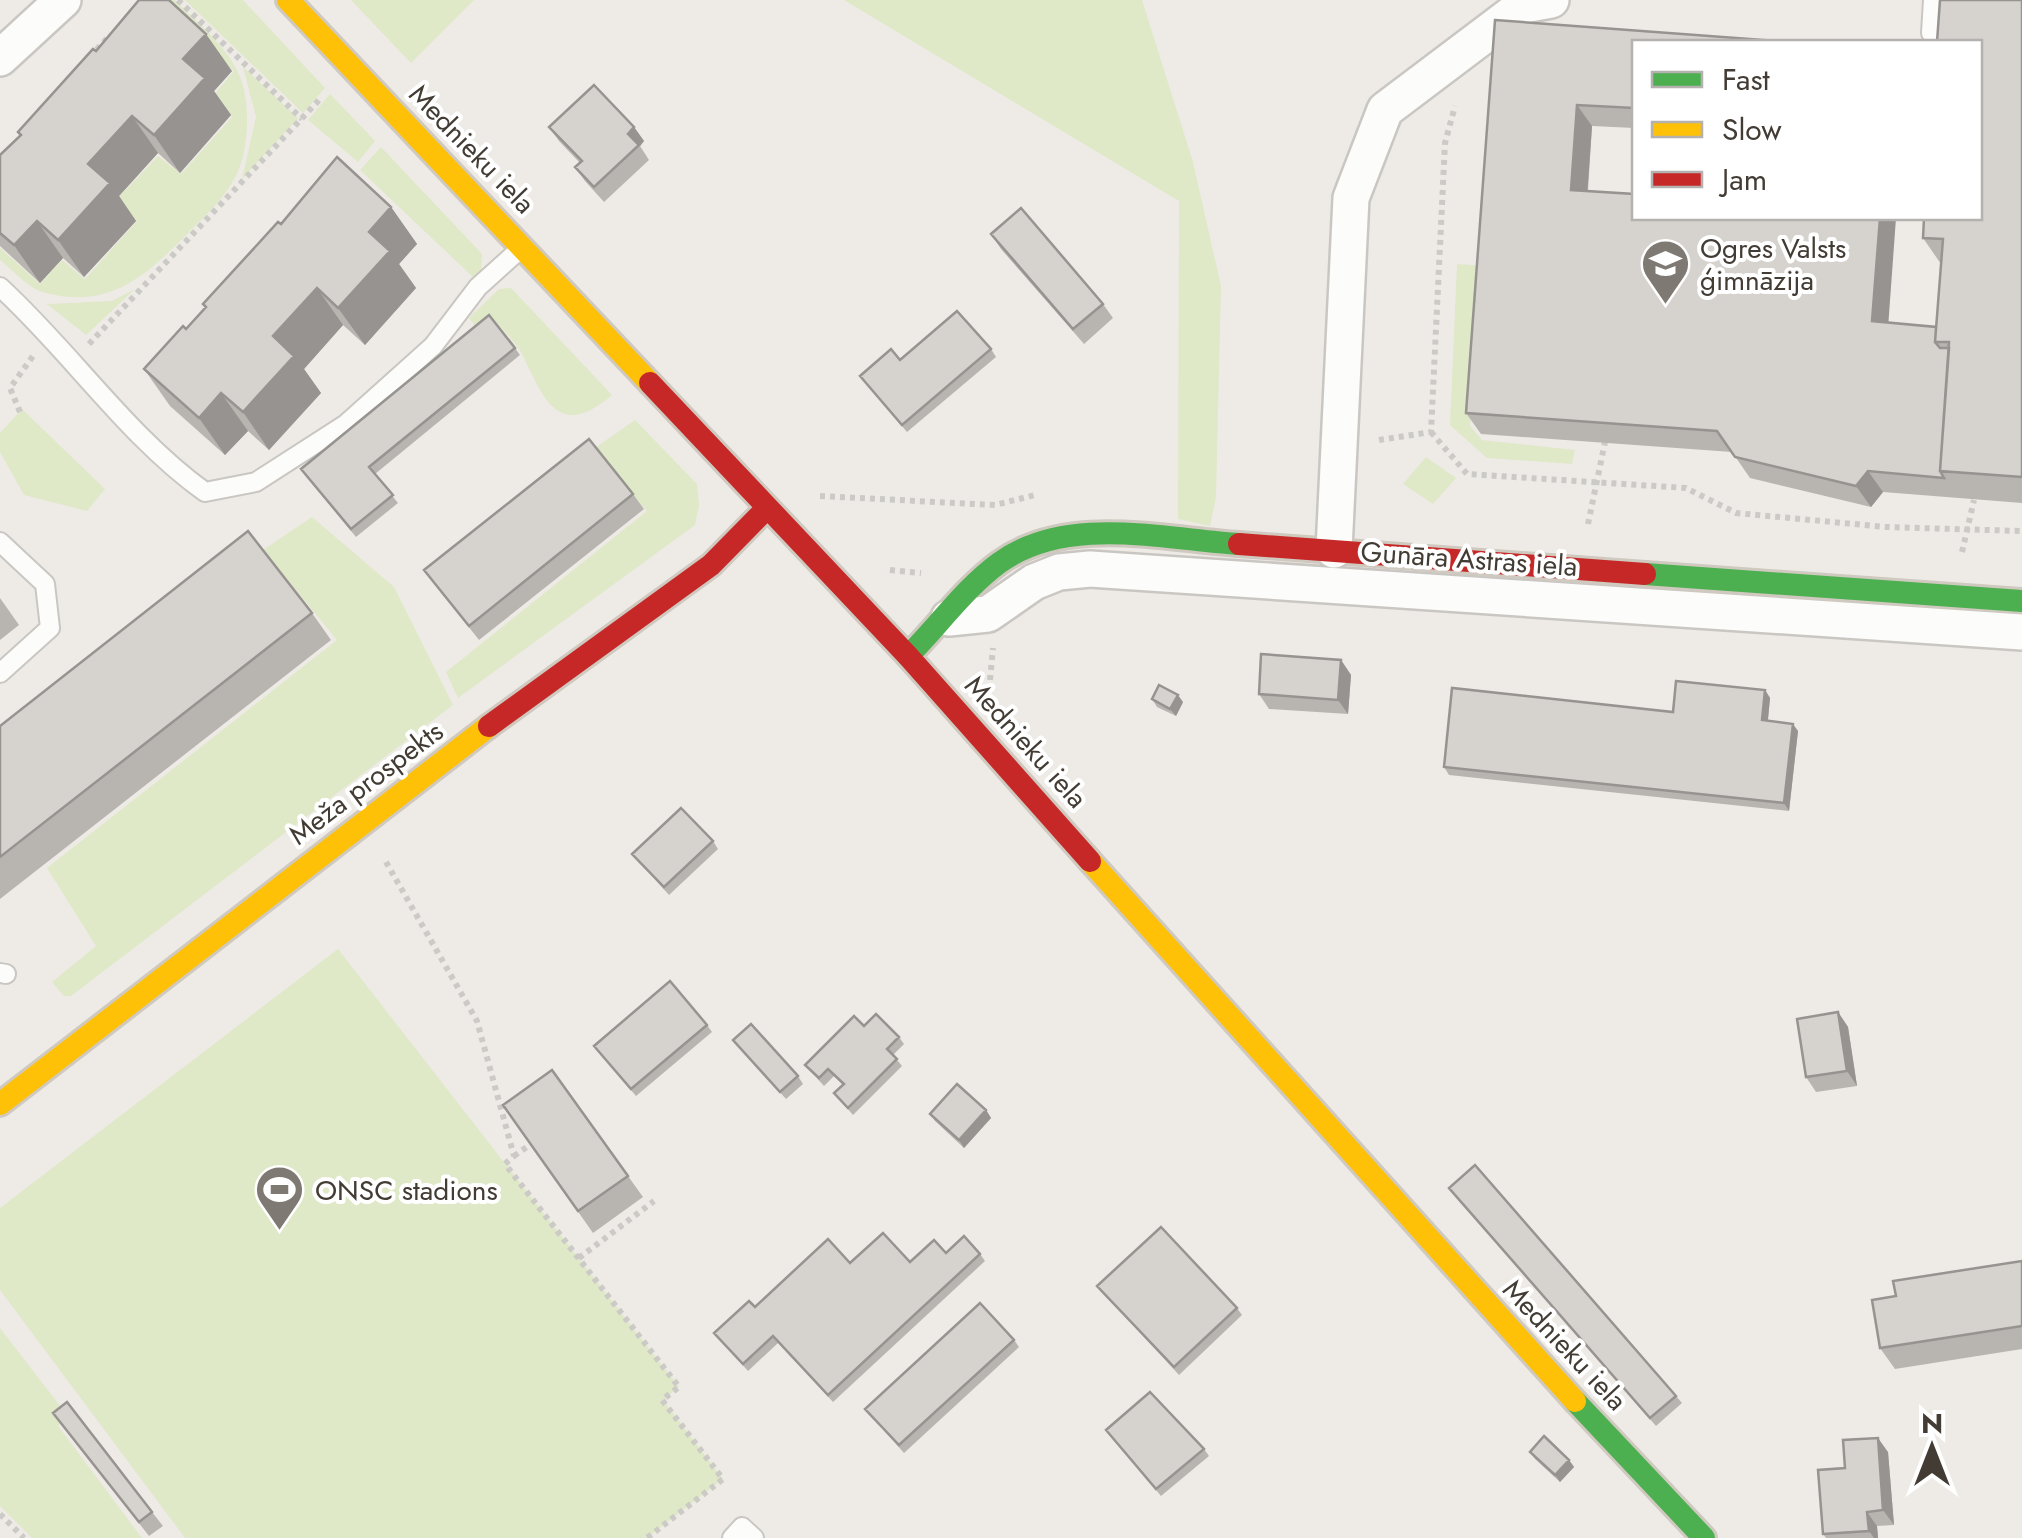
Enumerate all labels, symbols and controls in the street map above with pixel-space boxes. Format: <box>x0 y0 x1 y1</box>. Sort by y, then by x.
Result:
legend <box>1632 40 1982 220</box>
text: Fast <box>1722 58 1771 101</box>
street label: Mednieku iela <box>400 75 544 223</box>
text: Slow <box>1722 108 1782 151</box>
text: Jam <box>1718 158 1767 201</box>
place label: Ogres Valsts ģimnāzija <box>1700 228 1846 301</box>
school or university icon: Ogres Valsts ģimnāzija <box>1639 238 1691 306</box>
street label: Gunāra Astras iela <box>1359 531 1579 587</box>
street label: Mednieku iela <box>955 667 1097 817</box>
street label: Meža prospekts <box>280 711 452 855</box>
sports icon: ONSC stadions <box>254 1164 306 1232</box>
place label: ONSC stadions <box>315 1170 498 1211</box>
street label: Mednieku iela <box>1493 1270 1637 1420</box>
north arrow <box>1882 1398 1982 1498</box>
text: N <box>1921 1403 1943 1444</box>

